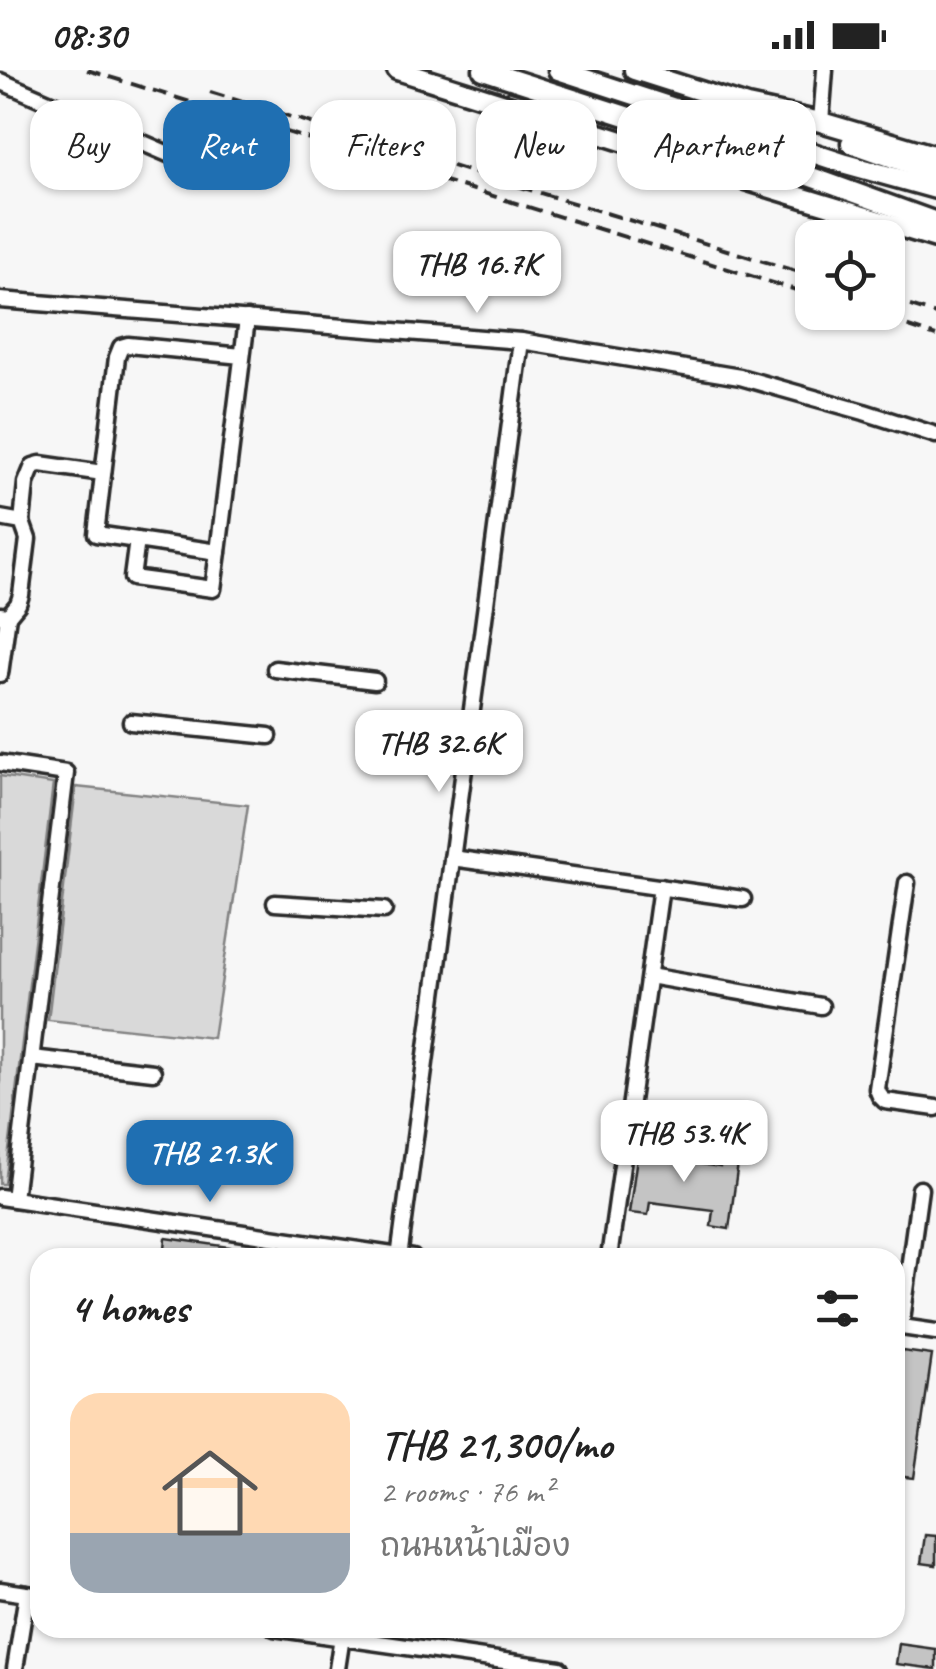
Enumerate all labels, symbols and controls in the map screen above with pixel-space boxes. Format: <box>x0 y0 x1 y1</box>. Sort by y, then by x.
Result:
text: 08:30 <box>50 12 126 59</box>
chip: Buy <box>30 100 143 190</box>
chip: Rent <box>163 100 290 190</box>
chip: Filters <box>310 100 456 190</box>
chip: New <box>476 100 597 190</box>
chip: Apartment <box>617 100 816 190</box>
map controls <box>795 220 905 330</box>
button: locate <box>795 220 905 330</box>
pin: THB 16.7K <box>363 231 591 316</box>
text: THB 16.7K <box>415 243 539 284</box>
pin: THB 32.6K <box>325 710 553 795</box>
text: THB 32.6K <box>377 722 501 763</box>
pin: THB 53.4K <box>570 1100 798 1185</box>
text: THB 53.4K <box>623 1112 745 1153</box>
pin: THB 21.3K <box>96 1120 324 1205</box>
text: THB 21.3K <box>148 1132 272 1173</box>
icon: filters <box>810 1281 865 1336</box>
text: 4 homes <box>70 1282 189 1335</box>
text: THB 21,300/mo <box>380 1418 612 1471</box>
icon: home <box>150 1433 270 1553</box>
text: 2 rooms · 76 m² <box>380 1471 553 1512</box>
text: ถนนหน้าเมือง <box>380 1525 570 1566</box>

